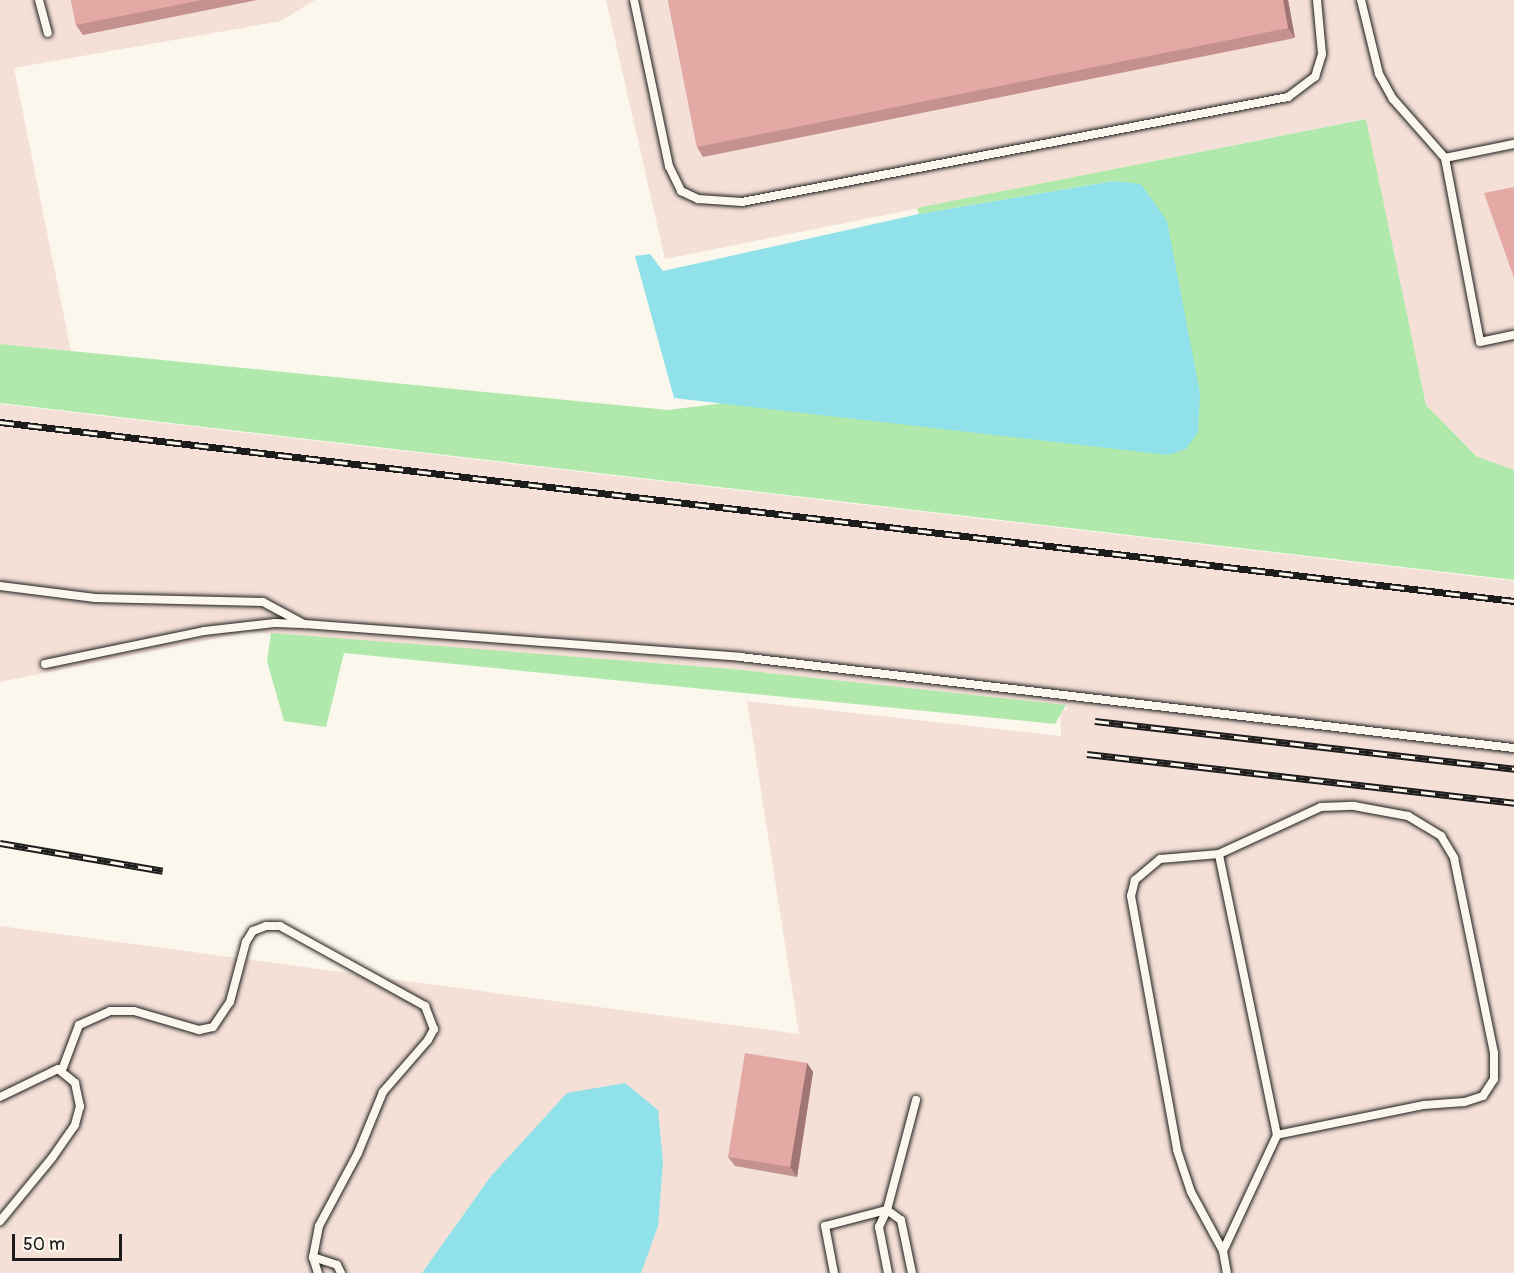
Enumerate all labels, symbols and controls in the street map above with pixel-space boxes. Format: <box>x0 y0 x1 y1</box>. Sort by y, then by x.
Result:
scale bar <box>15 1222 124 1260</box>
text: 50 m <box>23 1233 65 1256</box>

